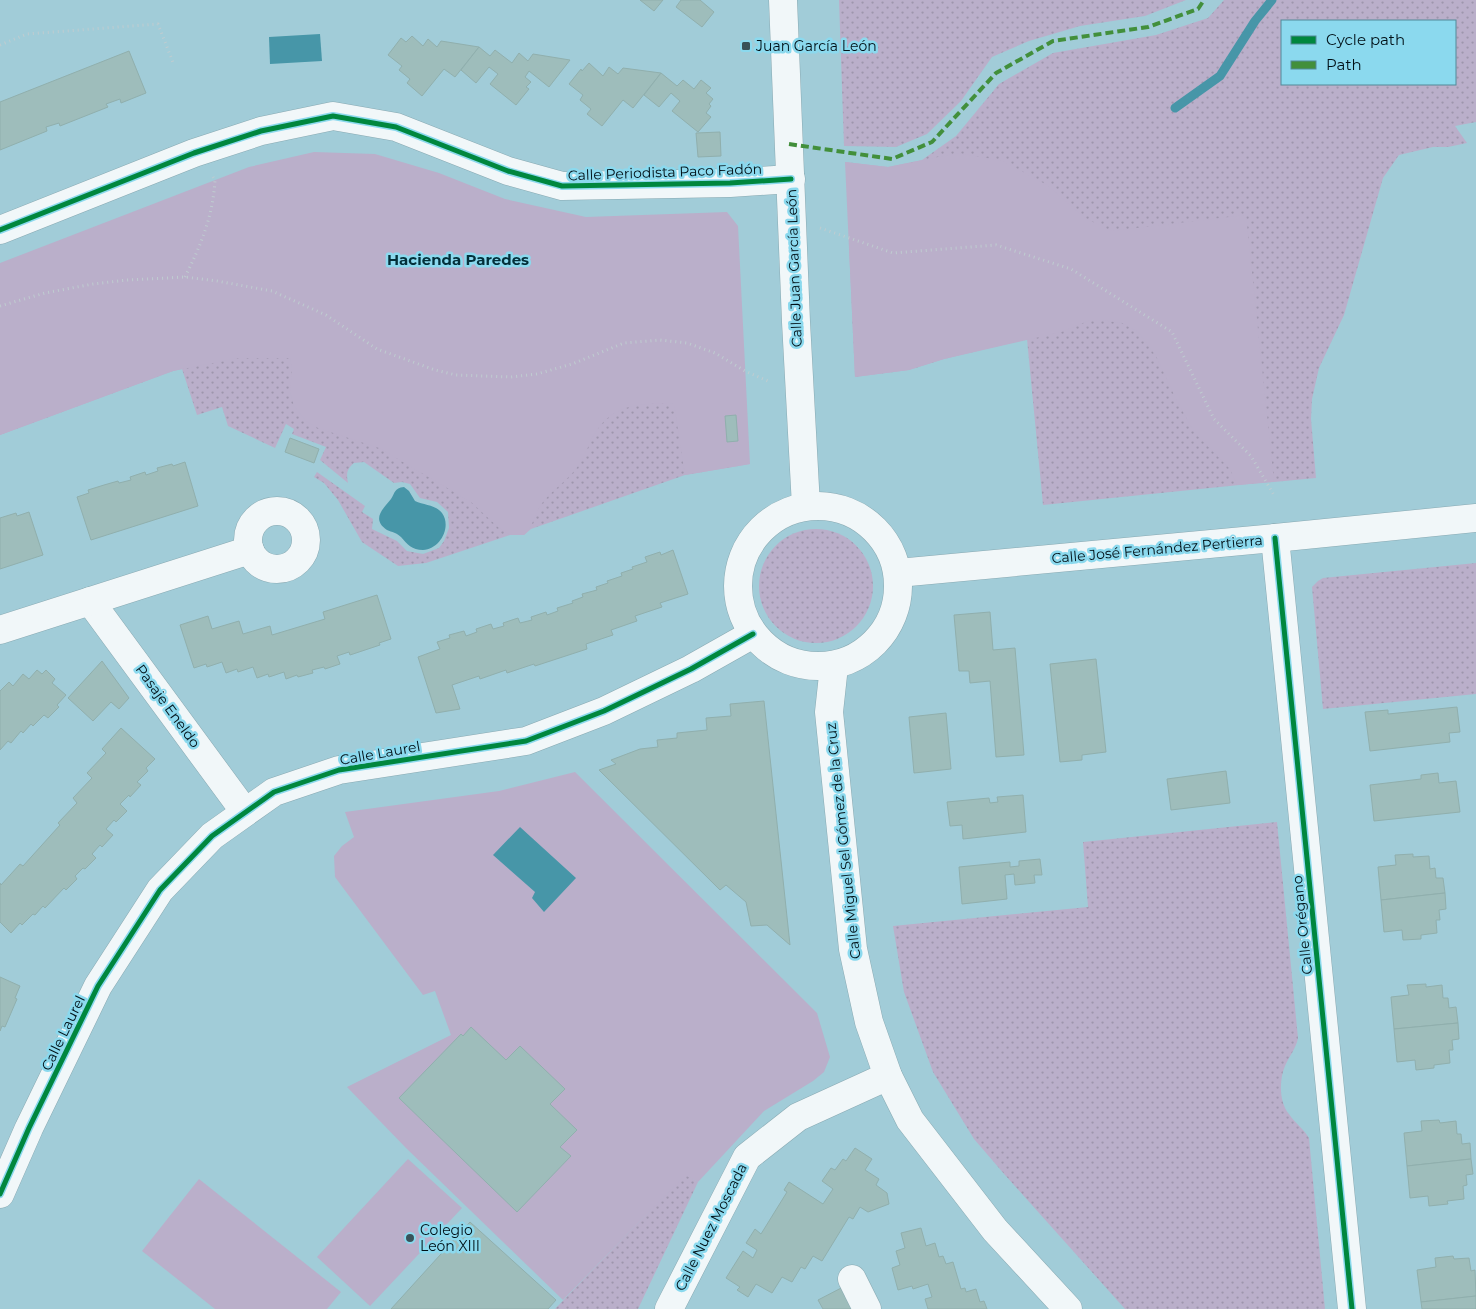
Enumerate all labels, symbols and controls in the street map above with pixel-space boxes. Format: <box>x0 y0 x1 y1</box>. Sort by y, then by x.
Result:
legend <box>1281 20 1456 85</box>
text: Cycle path <box>1326 30 1405 49</box>
place label: Juan García León <box>755 37 877 55</box>
marker: Juan García León <box>740 40 752 52</box>
text: Path <box>1326 55 1362 74</box>
street label: Calle Periodista Paco Fadón <box>568 160 762 184</box>
street label: Calle Juan García León <box>782 189 806 347</box>
district label: Hacienda Paredes <box>387 250 529 269</box>
street label: Calle José Fernández Pertierra <box>1051 531 1263 567</box>
street label: Pasaje Eneldo <box>132 661 204 751</box>
street label: Calle Miguel Sel Gómez de la Cruz <box>822 722 864 960</box>
street label: Calle Laurel <box>338 737 422 769</box>
street label: Calle Orégano <box>1288 874 1316 975</box>
street label: Calle Laurel <box>37 993 89 1073</box>
street label: Calle Nuez Moscada <box>671 1160 751 1294</box>
place label: Colegio León XIII <box>420 1221 480 1255</box>
marker: Colegio León XIII <box>404 1232 416 1244</box>

